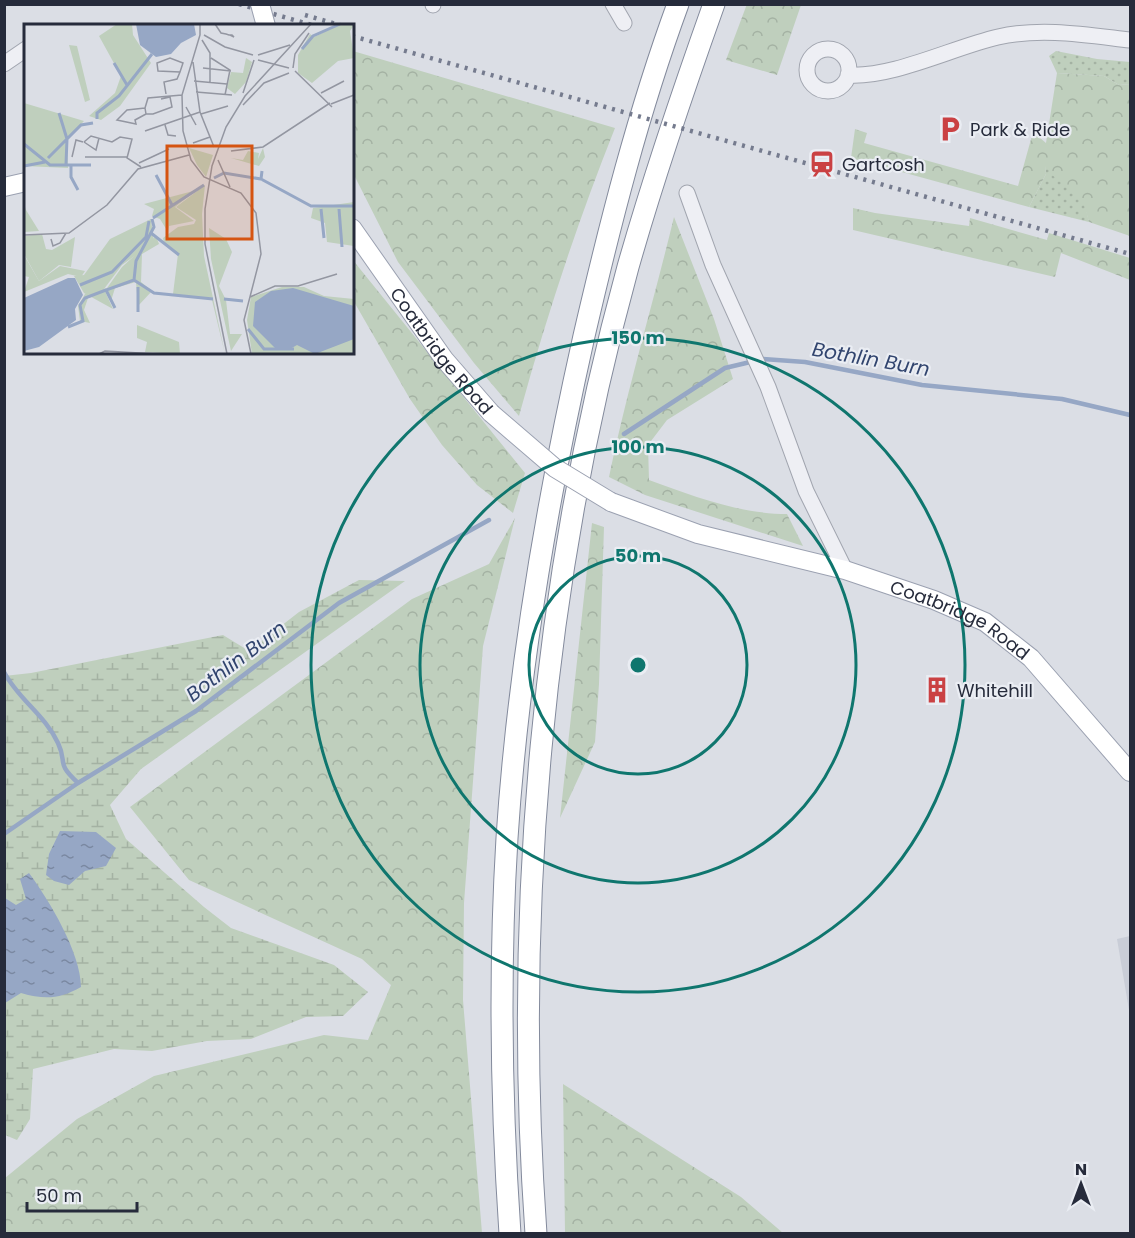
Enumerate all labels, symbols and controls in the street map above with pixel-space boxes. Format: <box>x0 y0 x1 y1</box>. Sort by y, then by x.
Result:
inset map <box>24 24 354 354</box>
parking icon: Park & Ride <box>935 114 965 144</box>
place label: Park & Ride <box>970 117 1070 142</box>
station icon: Gartcosh <box>807 149 837 179</box>
place label: Gartcosh <box>842 152 925 177</box>
street label: Coatbridge Road <box>385 282 499 419</box>
text: 150 m <box>611 325 665 350</box>
water label: Bothlin Burn <box>810 335 932 383</box>
text: 100 m <box>611 434 665 459</box>
text: 50 m <box>615 543 661 568</box>
street label: Coatbridge Road <box>887 574 1035 665</box>
water label: Bothlin Burn <box>180 614 292 708</box>
centre of rings <box>628 655 648 675</box>
building icon: Whitehill <box>922 675 952 705</box>
place label: Whitehill <box>957 678 1033 703</box>
north arrow <box>1051 1154 1111 1214</box>
text: N <box>1075 1158 1087 1181</box>
scale bar <box>27 1175 136 1213</box>
text: 50 m <box>36 1183 82 1208</box>

